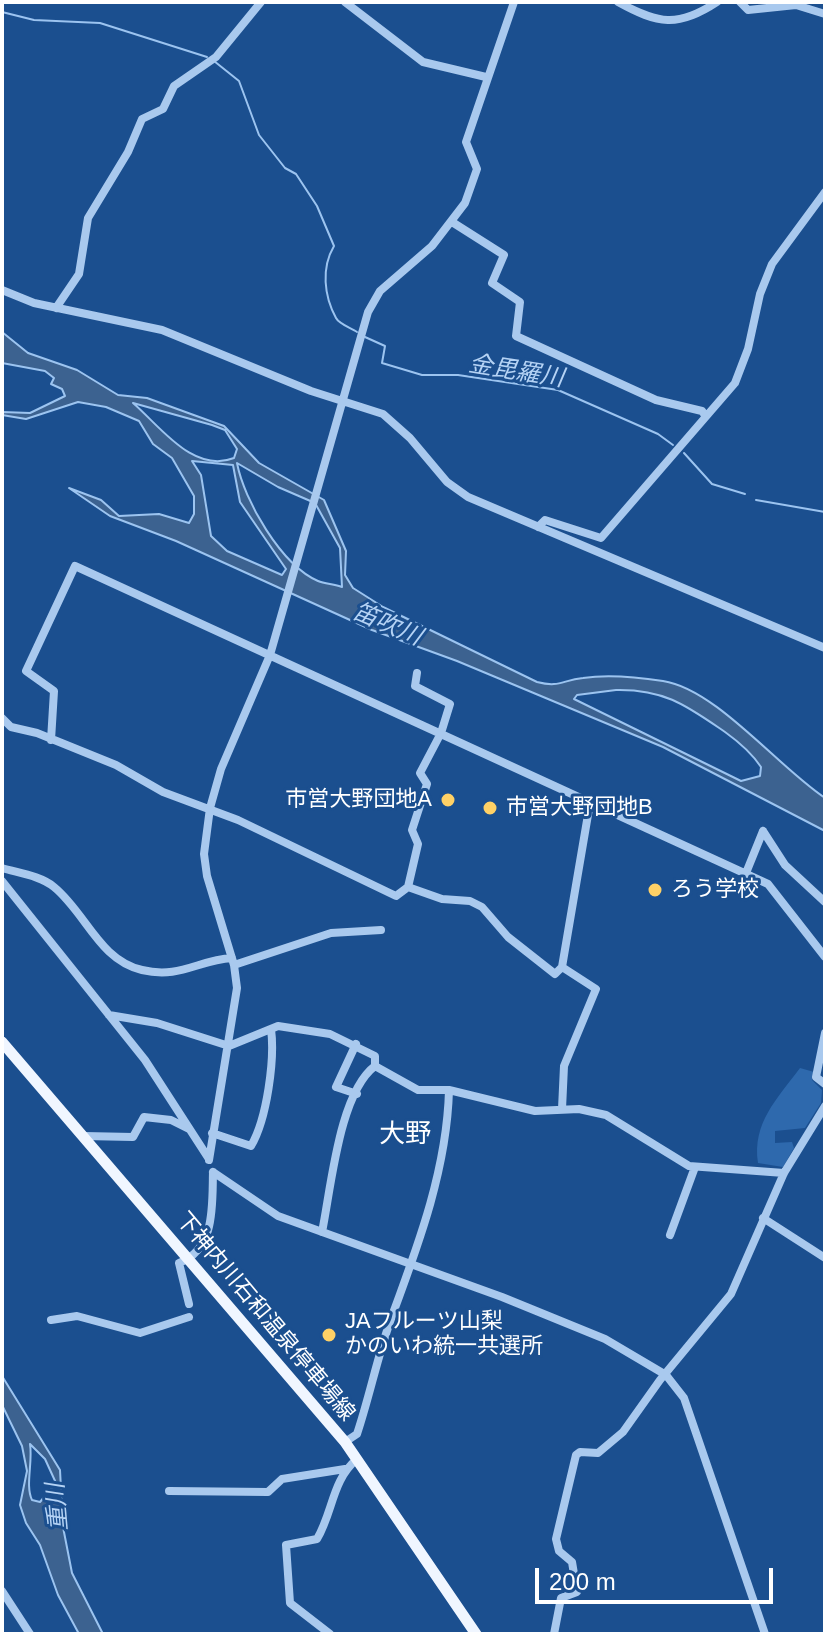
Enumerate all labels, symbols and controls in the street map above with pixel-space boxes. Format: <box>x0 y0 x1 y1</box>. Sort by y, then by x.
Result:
water label: 金毘羅川 <box>466 350 566 394</box>
water label: 笛吹川 <box>348 598 426 652</box>
place label: 市営大野団地A <box>285 787 432 813</box>
marker: 市営大野団地A <box>439 791 457 809</box>
place label: 市営大野団地B <box>506 795 653 821</box>
marker: 市営大野団地B <box>481 799 499 817</box>
place label: ろう学校 <box>671 877 759 903</box>
marker: ろう学校 <box>646 881 664 899</box>
district label: 大野 <box>379 1119 431 1151</box>
street label: 下神内川石和温泉停車場線 <box>170 1207 360 1427</box>
place label: JAフルーツ山梨 かのいわ統一共選所 <box>345 1309 543 1360</box>
marker: JAフルーツ山梨 かのいわ統一共選所 <box>320 1326 338 1344</box>
water label: 重川 <box>42 1482 74 1532</box>
scale bar <box>539 1552 777 1602</box>
text: 200 m <box>549 1568 616 1595</box>

